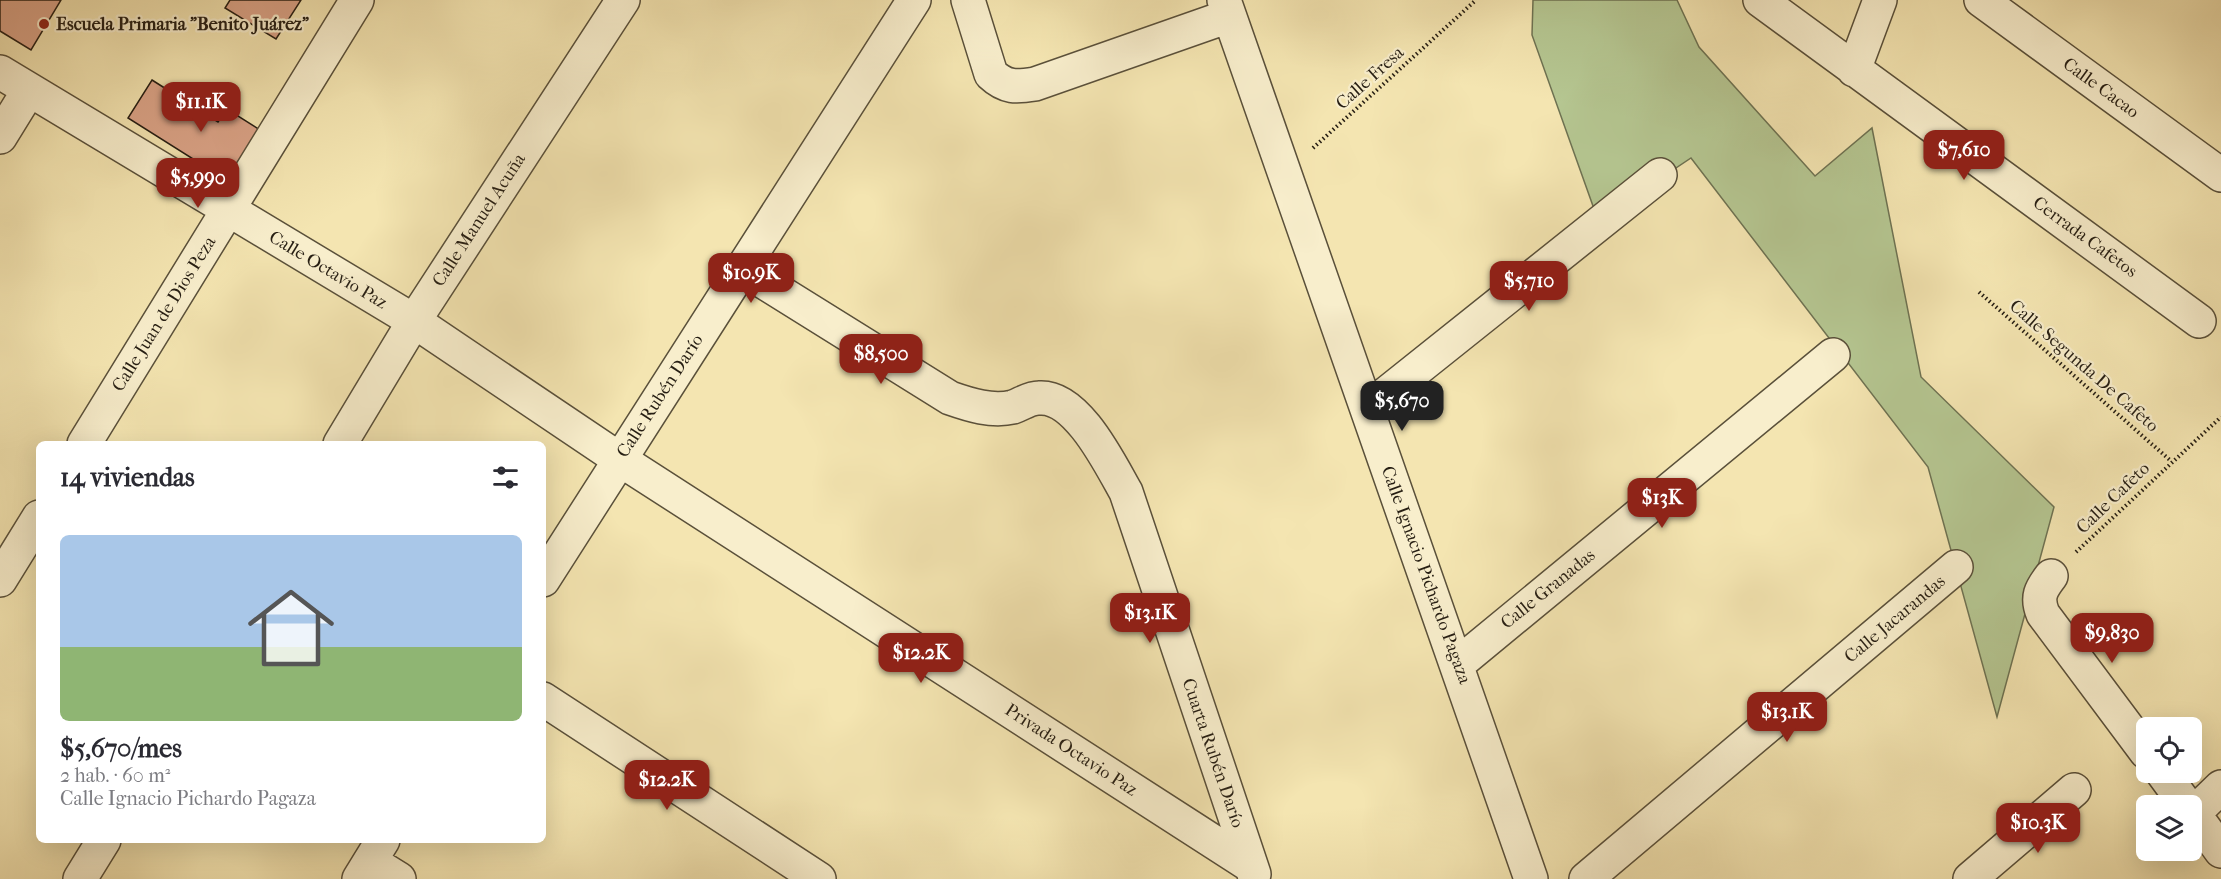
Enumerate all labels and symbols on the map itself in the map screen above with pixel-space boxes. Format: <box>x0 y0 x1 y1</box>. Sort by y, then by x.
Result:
place label: Escuela Primaria "Benito Juárez" <box>56 14 309 35</box>
marker: Escuela Primaria "Benito Juárez" <box>37 17 51 31</box>
street label: Calle Fresa <box>1332 42 1409 114</box>
street label: Calle Cacao <box>2059 53 2143 123</box>
pin: $11.1K <box>152 82 250 133</box>
pin: $7,610 <box>1915 130 2013 181</box>
street label: Calle Manuel Acuña <box>428 149 530 290</box>
pin: $5,990 <box>149 158 247 209</box>
street label: Cerrada Cafetos <box>2029 192 2142 282</box>
street label: Calle Octavio Paz <box>265 227 391 313</box>
street label: Calle Juan de Dios Peza <box>108 232 221 395</box>
pin: $10.9K <box>702 253 800 304</box>
pin: $5,710 <box>1480 261 1578 312</box>
street label: Calle Segunda De Cafeto <box>2005 295 2163 437</box>
street label: Calle Rubén Darío <box>612 330 708 462</box>
pin: $8,500 <box>832 334 930 385</box>
pin: $5,670 <box>1353 381 1451 432</box>
street label: Calle Cafeto <box>2072 458 2154 538</box>
street label: Calle Ignacio Pichardo Pagaza <box>1377 463 1475 687</box>
pin: $13K <box>1626 478 1698 529</box>
street label: Calle Granadas <box>1497 544 1600 633</box>
street label: Calle Jacarandas <box>1840 571 1950 667</box>
pin: $13.1K <box>1101 593 1199 644</box>
pin: $9,830 <box>2063 613 2161 664</box>
pin: $12.2K <box>872 633 970 684</box>
street label: Cuarta Rubén Darío <box>1178 676 1248 830</box>
pin: $13.1K <box>1738 692 1836 743</box>
street label: Privada Octavio Paz <box>1001 699 1141 801</box>
pin: $12.2K <box>618 760 716 811</box>
pin: $10.3K <box>1989 803 2087 854</box>

